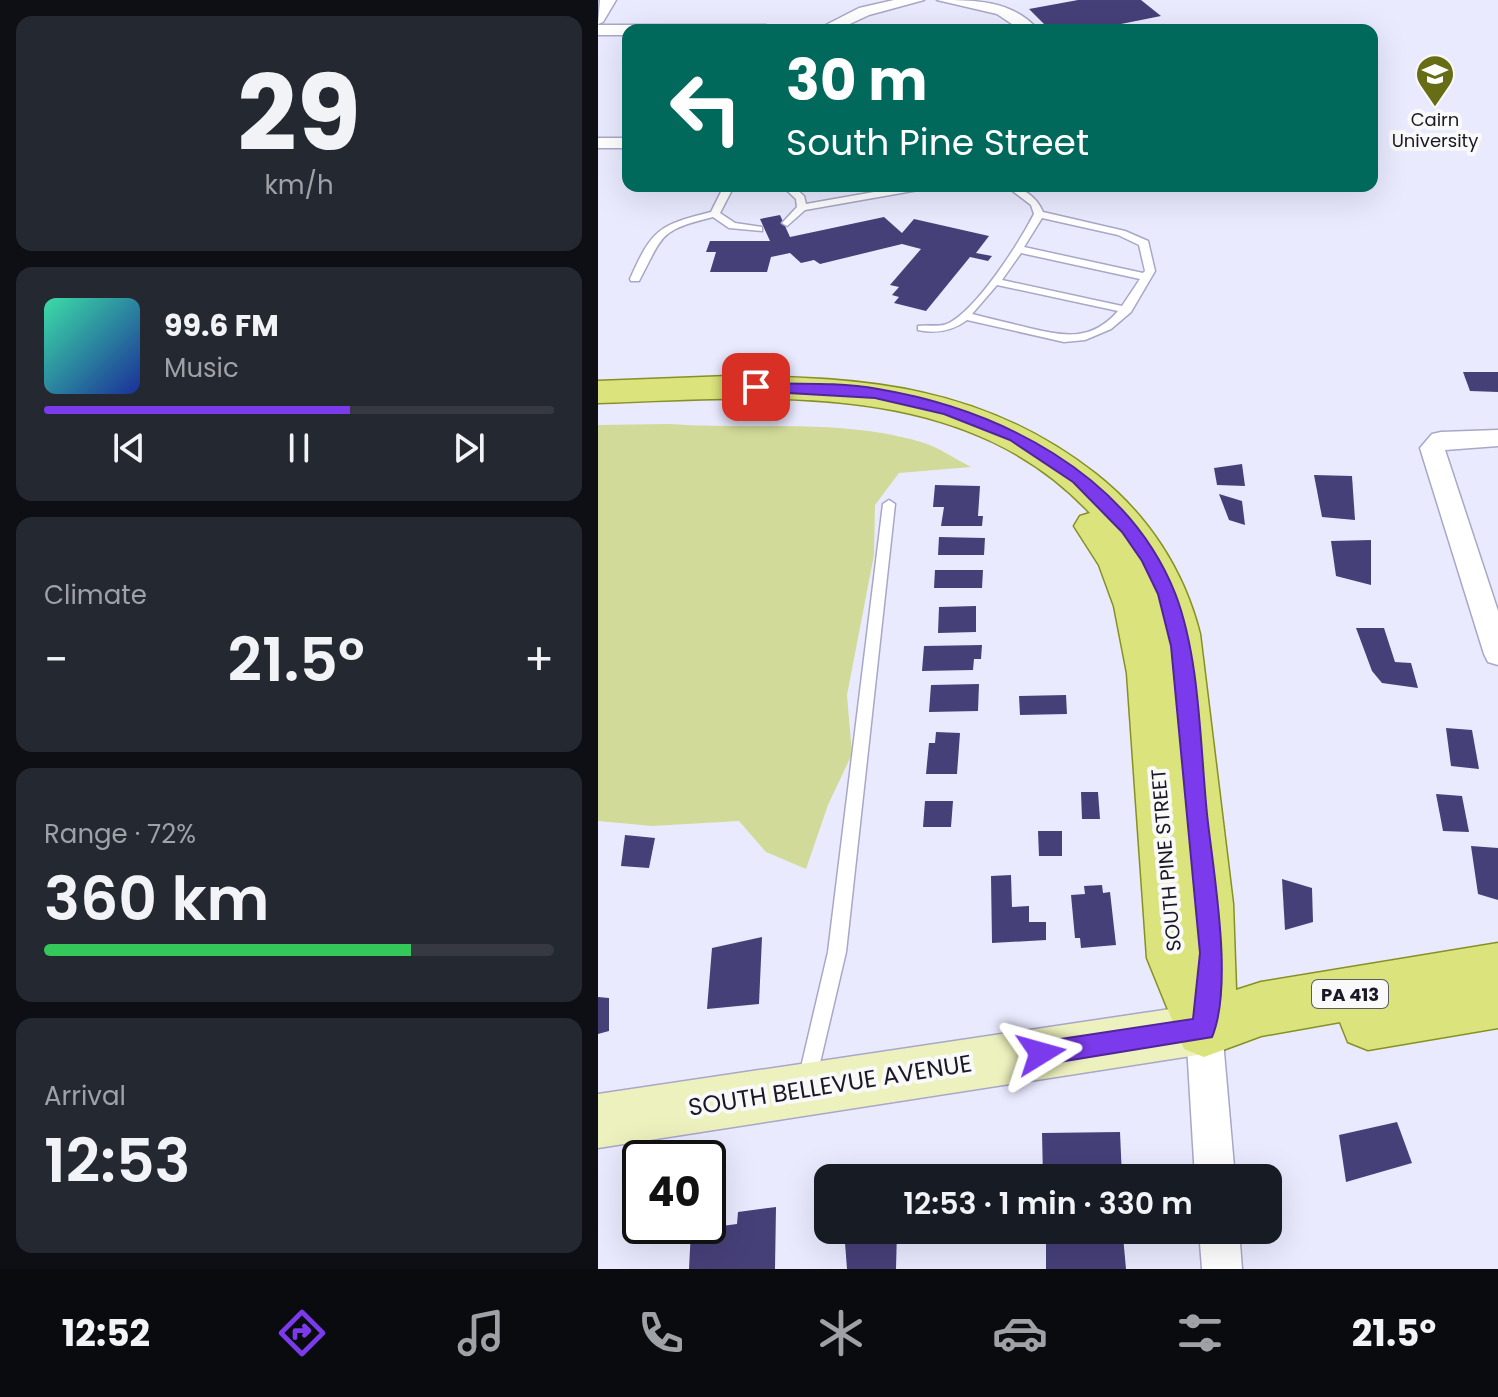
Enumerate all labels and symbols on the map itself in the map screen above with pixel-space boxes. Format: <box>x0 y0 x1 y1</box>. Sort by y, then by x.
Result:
school or university icon: Cairn University <box>1414 53 1456 108</box>
place label: Cairn University <box>1392 107 1478 153</box>
pin <box>722 353 790 421</box>
street label: SOUTH PINE STREET <box>1144 767 1188 952</box>
road number: PA 413 <box>1312 980 1388 1008</box>
position arrow <box>999 1011 1083 1095</box>
street label: SOUTH BELLEVUE AVENUE <box>686 1046 974 1124</box>
speed limit sign: 40 <box>622 1140 726 1244</box>

